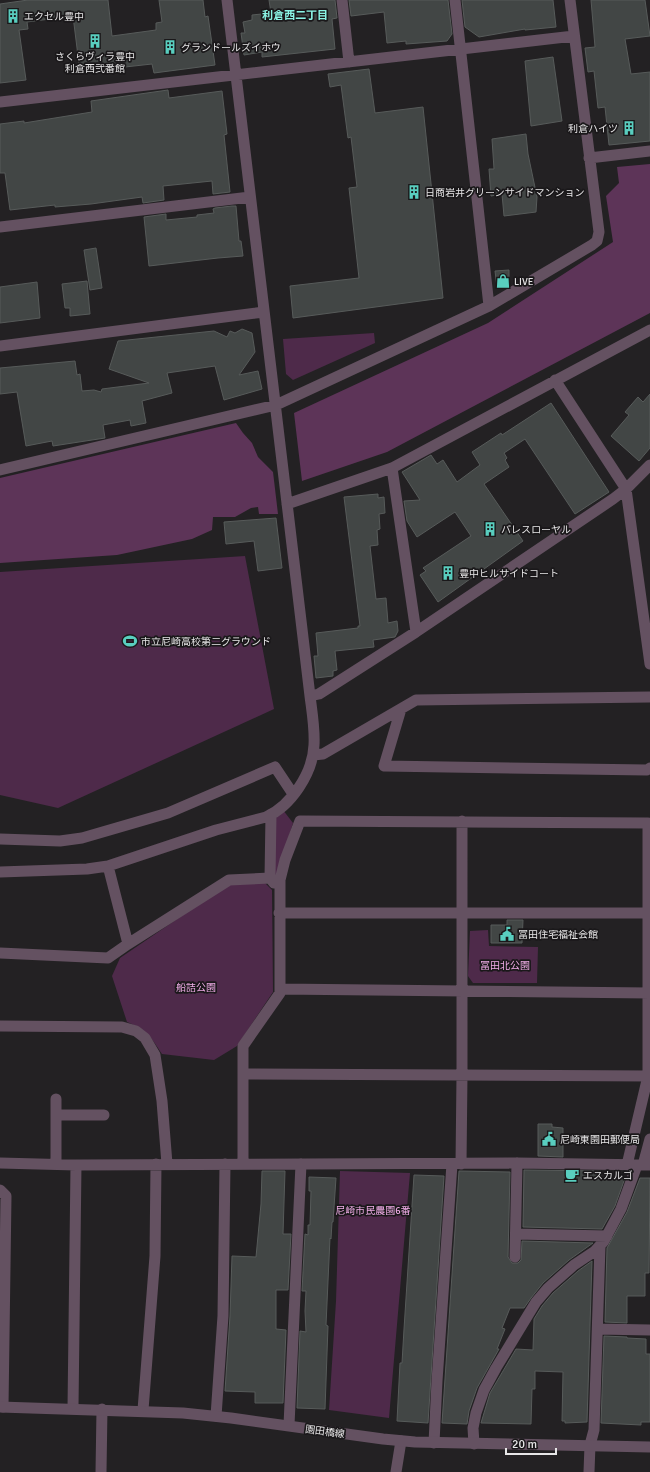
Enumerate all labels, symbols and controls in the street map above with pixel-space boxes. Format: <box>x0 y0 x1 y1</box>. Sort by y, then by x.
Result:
building icon: エクセル豊中 <box>5 8 21 24</box>
district label: 利倉西二丁目 <box>262 9 328 22</box>
place label: エクセル豊中 <box>24 11 84 23</box>
building icon: さくらヴィラ豊中 利倉西弐番館 <box>87 33 103 49</box>
building icon: グランドールズイホウ <box>162 39 178 55</box>
place label: グランドールズイホウ <box>181 42 281 54</box>
place label: さくらヴィラ豊中 利倉西弐番館 <box>55 51 135 75</box>
building icon: 利倉ハイツ <box>621 120 637 136</box>
place label: 利倉ハイツ <box>568 123 618 135</box>
building icon: 日商岩井グリーンサイドマンション <box>406 184 422 200</box>
place label: 日商岩井グリーンサイドマンション <box>425 187 585 199</box>
shop icon: LIVE <box>495 273 511 289</box>
place label: LIVE <box>514 276 534 288</box>
building icon: パレスローヤル <box>482 521 498 537</box>
place label: パレスローヤル <box>501 524 571 536</box>
building icon: 豊中ヒルサイドコート <box>440 565 456 581</box>
place label: 豊中ヒルサイドコート <box>459 568 559 580</box>
sports icon: 市立尼崎高校第二グラウンド <box>122 633 138 649</box>
place label: 市立尼崎高校第二グラウンド <box>141 636 271 648</box>
public building icon: 冨田住宅福祉会館 <box>499 926 515 942</box>
place label: 冨田住宅福祉会館 <box>518 929 598 941</box>
park label: 冨田北公園 <box>480 960 530 972</box>
park label: 船詰公園 <box>176 982 216 994</box>
public building icon: 尼崎東園田郵便局 <box>541 1131 557 1147</box>
place label: 尼崎東園田郵便局 <box>560 1134 640 1146</box>
cafe icon: エスカルゴ <box>564 1167 580 1183</box>
place label: エスカルゴ <box>583 1170 633 1182</box>
park label: 尼崎市民農園6番 <box>335 1205 411 1217</box>
street label: 園田橋線 <box>304 1423 346 1441</box>
scale bar <box>506 1430 556 1456</box>
text: 20 m <box>512 1437 537 1452</box>

